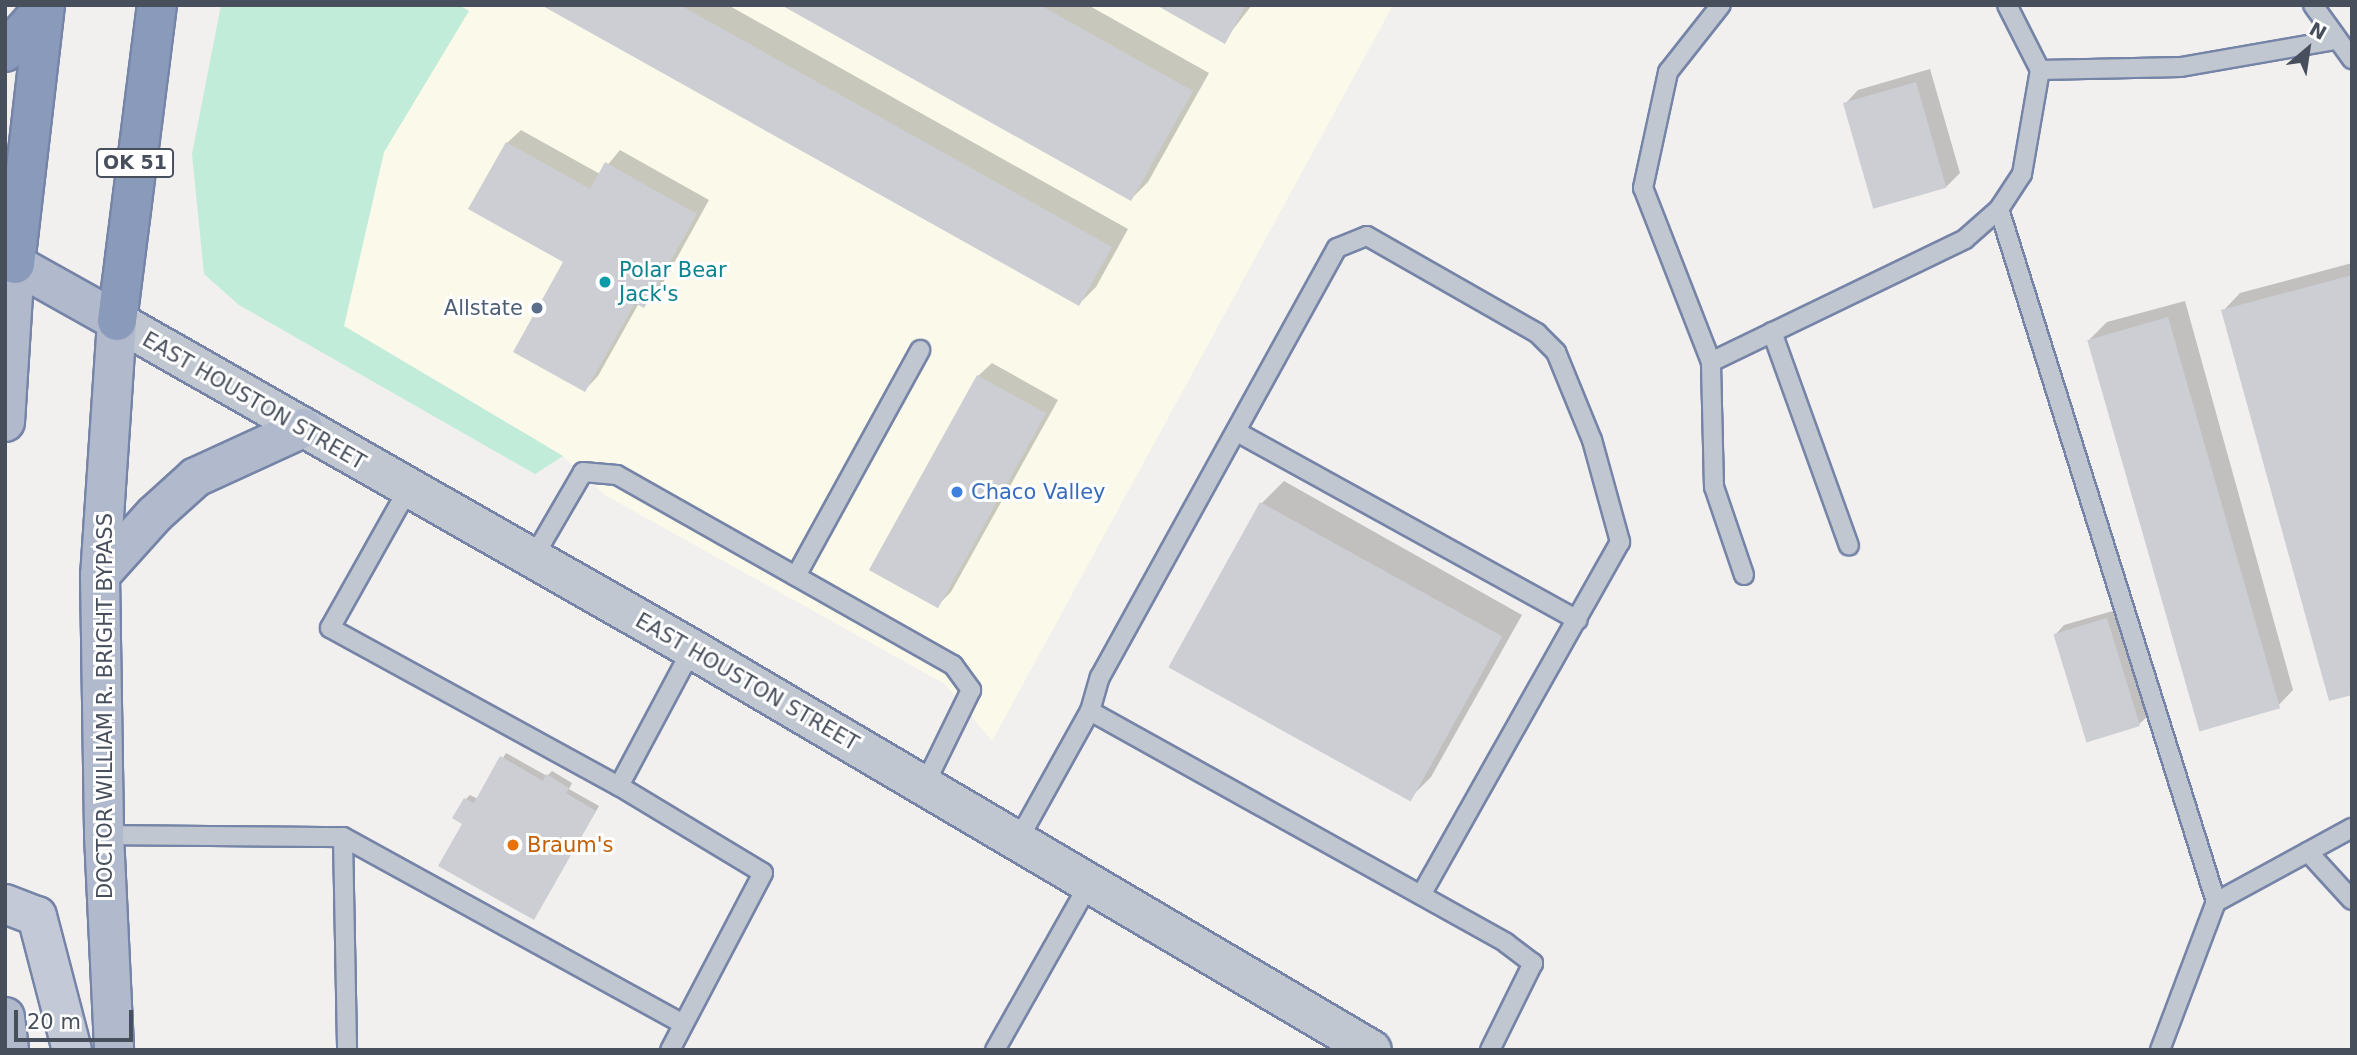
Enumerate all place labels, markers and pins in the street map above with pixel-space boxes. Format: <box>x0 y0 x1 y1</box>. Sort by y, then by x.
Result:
place label: Polar Bear Jack's <box>619 257 727 307</box>
marker: Polar Bear Jack's <box>597 274 613 290</box>
place label: Allstate <box>444 295 523 321</box>
marker: Allstate <box>529 300 545 316</box>
place label: Chaco Valley <box>971 479 1106 505</box>
marker: Chaco Valley <box>949 484 965 500</box>
place label: Braum's <box>527 832 613 858</box>
marker: Braum's <box>505 837 521 853</box>

